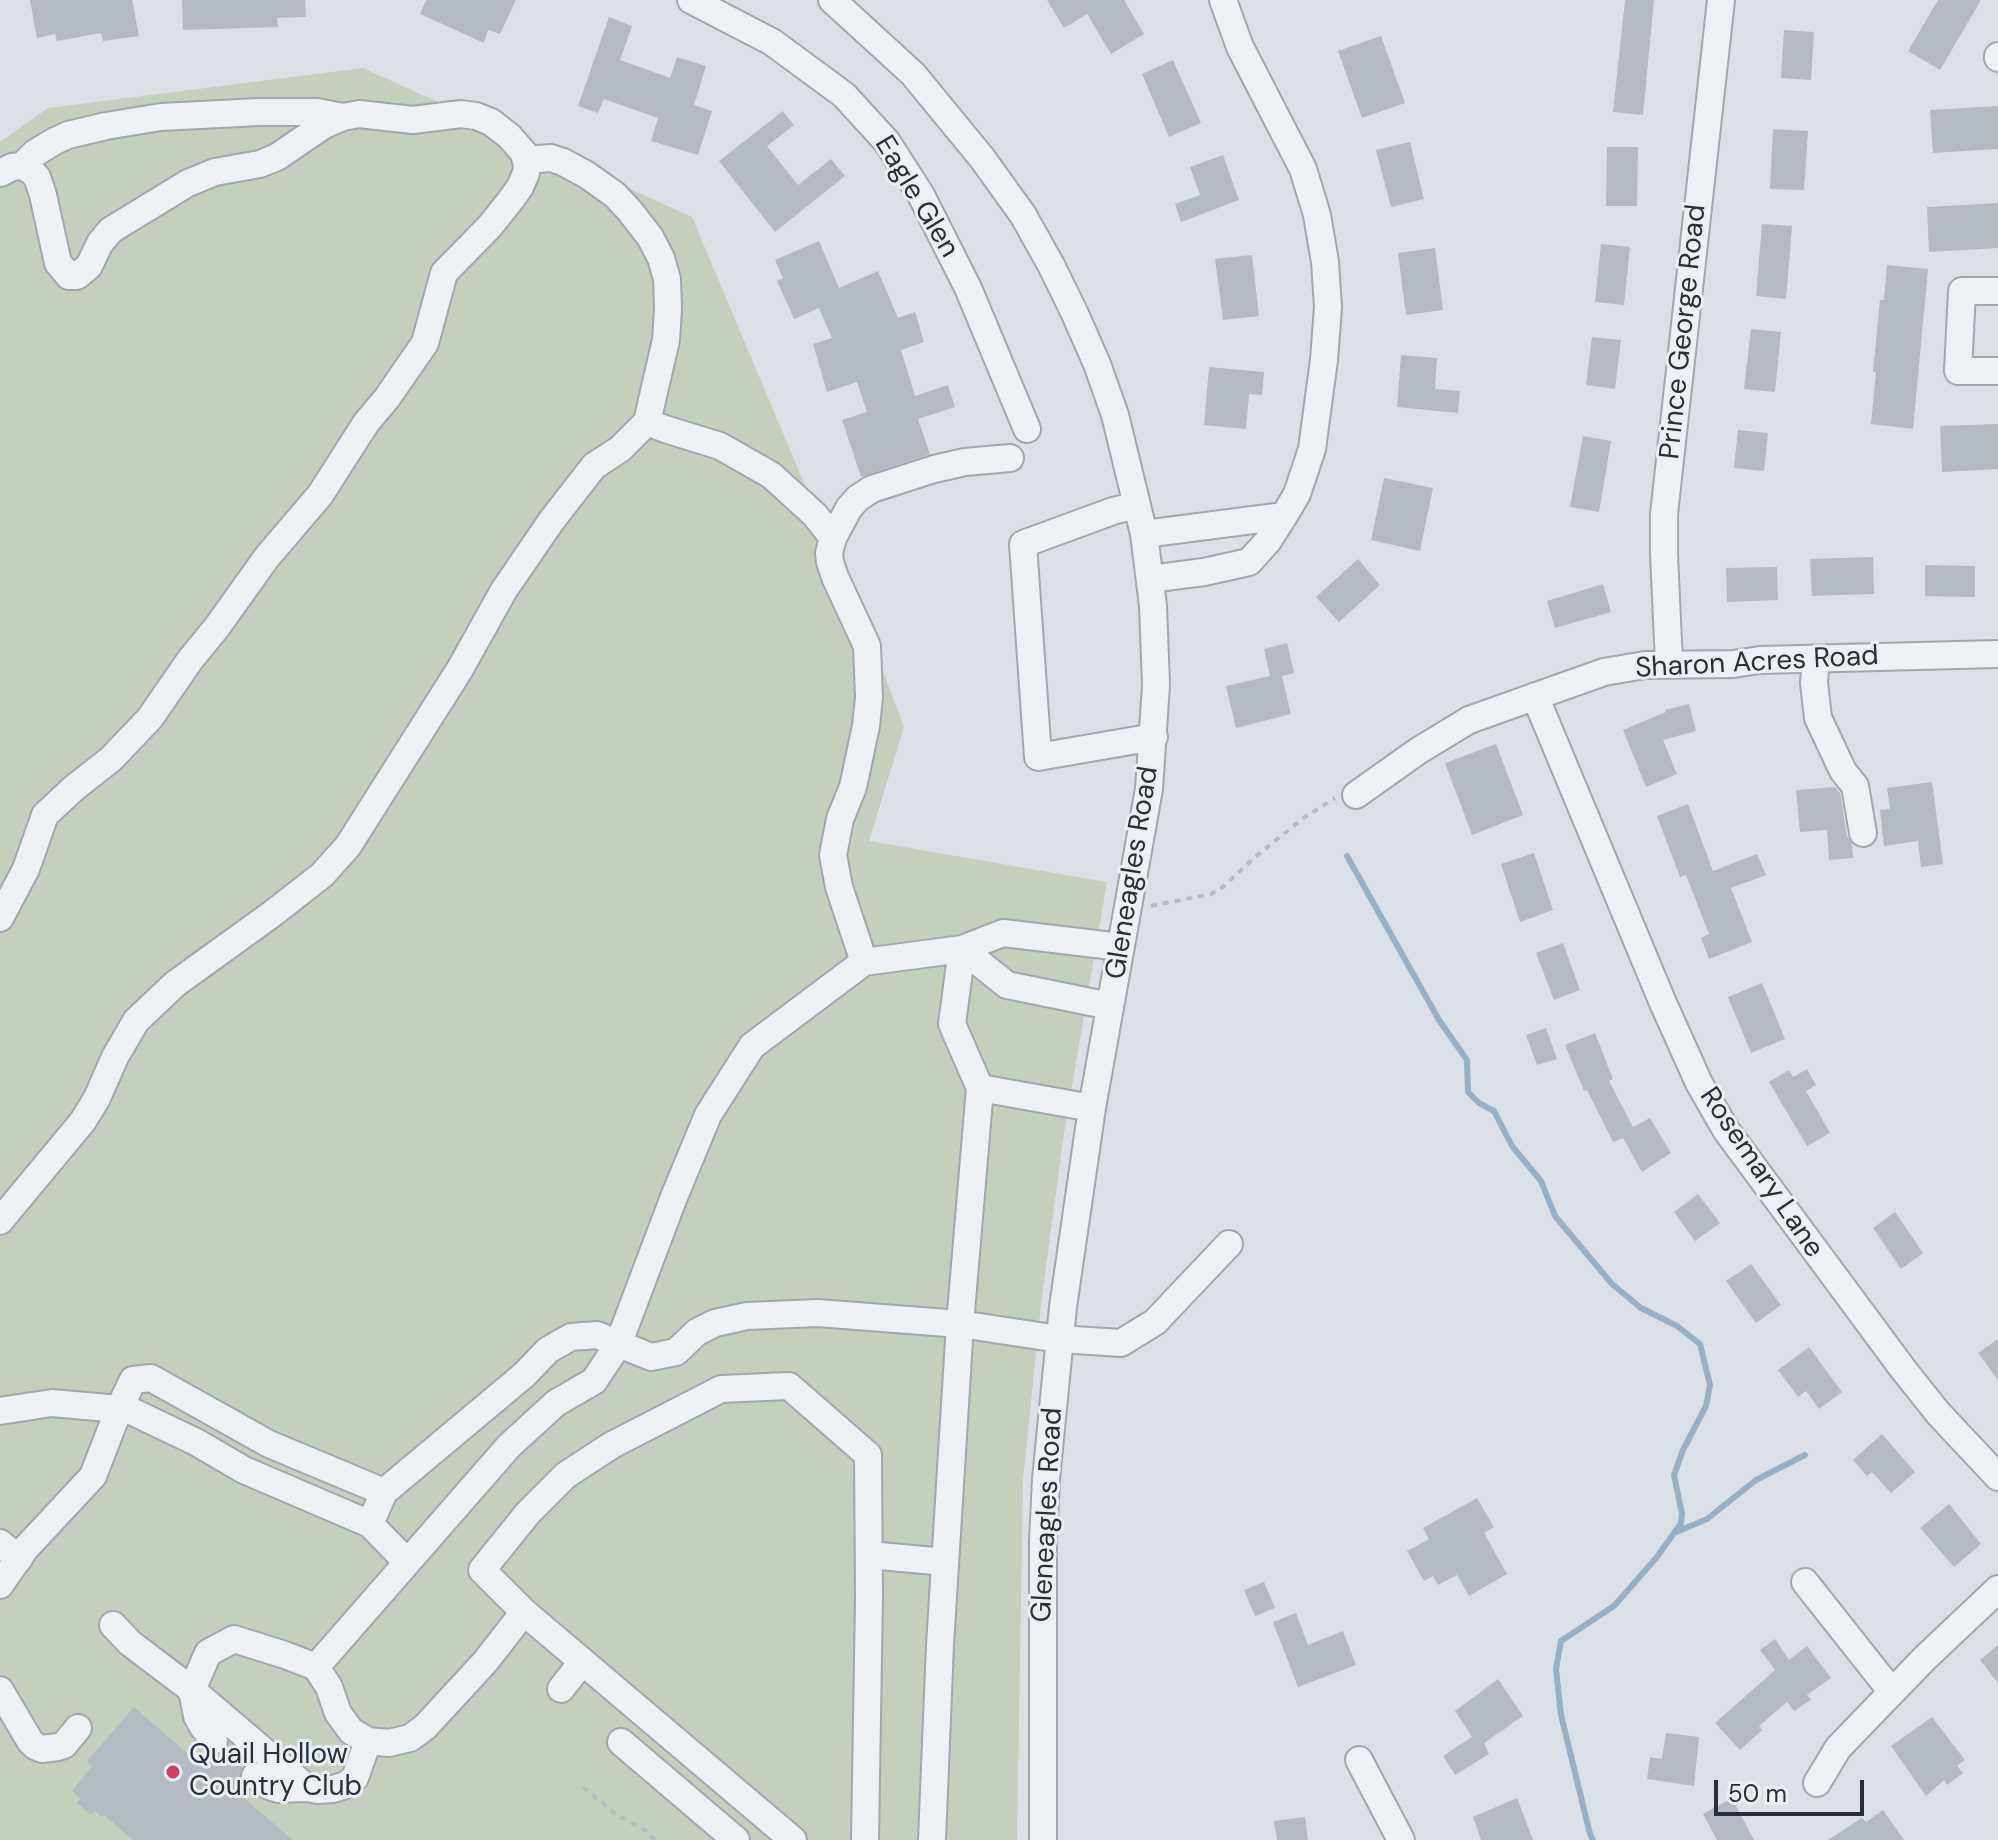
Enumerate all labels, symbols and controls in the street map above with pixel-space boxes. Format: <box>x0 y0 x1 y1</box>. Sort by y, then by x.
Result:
street label: Eagle Glen <box>867 130 965 264</box>
street label: Prince George Road <box>1654 203 1714 461</box>
street label: Sharon Acres Road <box>1634 640 1880 686</box>
street label: Gleneagles Road <box>1100 764 1166 982</box>
street label: Rosemary Lane <box>1692 1082 1830 1264</box>
street label: Gleneagles Road <box>1026 1407 1070 1623</box>
place label: Quail Hollow Country Club <box>189 1739 362 1805</box>
marker: Quail Hollow Country Club <box>164 1763 182 1781</box>
scale bar <box>1718 1764 1868 1814</box>
text: 50 m <box>1728 1778 1787 1809</box>

